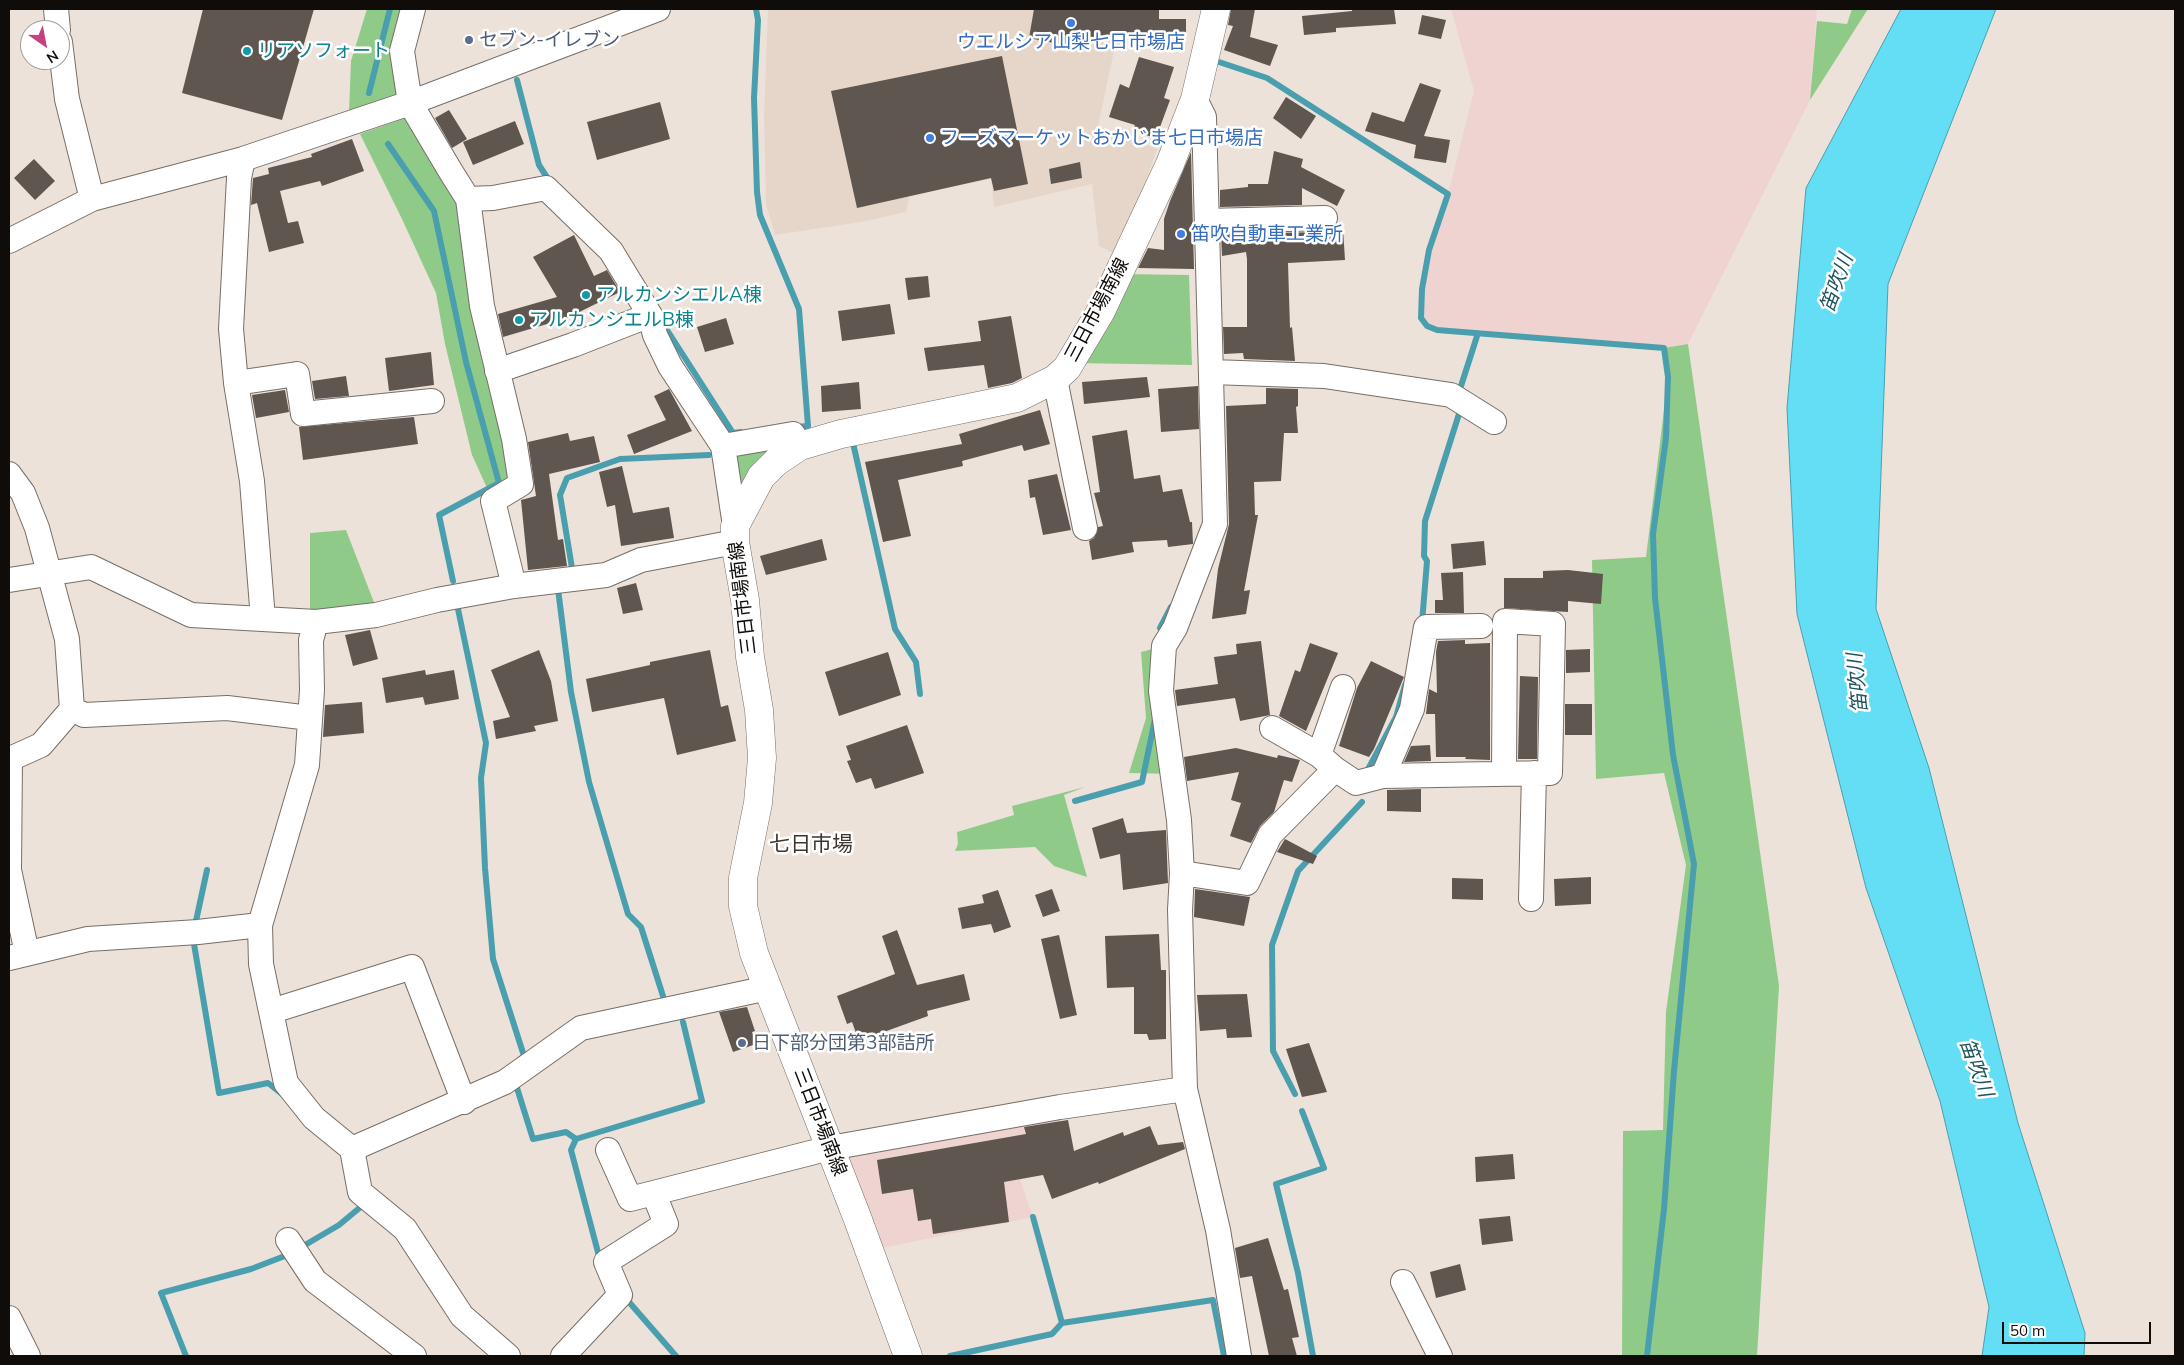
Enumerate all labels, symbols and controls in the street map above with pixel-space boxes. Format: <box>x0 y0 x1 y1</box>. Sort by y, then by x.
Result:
marker: ウエルシア山梨七日市場店 <box>1065 17 1077 29</box>
north arrow <box>20 20 70 70</box>
place label: セブン-イレブン <box>479 29 620 51</box>
place label: ウエルシア山梨七日市場店 <box>957 31 1185 53</box>
marker: セブン-イレブン <box>463 34 475 46</box>
place label: リアソフォート <box>257 40 390 62</box>
marker: リアソフォート <box>241 45 253 57</box>
text: N <box>43 46 62 67</box>
place label: フーズマーケットおかじま七日市場店 <box>940 127 1263 149</box>
marker: フーズマーケットおかじま七日市場店 <box>924 132 936 144</box>
place label: 笛吹自動車工業所 <box>1191 223 1343 245</box>
marker: 笛吹自動車工業所 <box>1175 228 1187 240</box>
water label: 笛吹川 <box>1815 251 1859 315</box>
street label: 三日市場南線 <box>1060 254 1134 366</box>
place label: アルカンシエルA棟 <box>596 284 762 306</box>
marker: アルカンシエルA棟 <box>580 289 592 301</box>
place label: アルカンシエルB棟 <box>529 309 694 331</box>
marker: アルカンシエルB棟 <box>513 314 525 326</box>
street label: 三日市場南線 <box>725 540 761 656</box>
water label: 笛吹川 <box>1843 652 1873 714</box>
district label: 七日市場 <box>769 832 853 858</box>
place label: 日下部分団第3部詰所 <box>752 1032 934 1054</box>
water label: 笛吹川 <box>1954 1036 1998 1100</box>
marker: 日下部分団第3部詰所 <box>736 1037 748 1049</box>
street label: 三日市場南線 <box>789 1065 851 1179</box>
scale bar <box>2004 1312 2153 1344</box>
text: 50 m <box>2010 1321 2045 1340</box>

